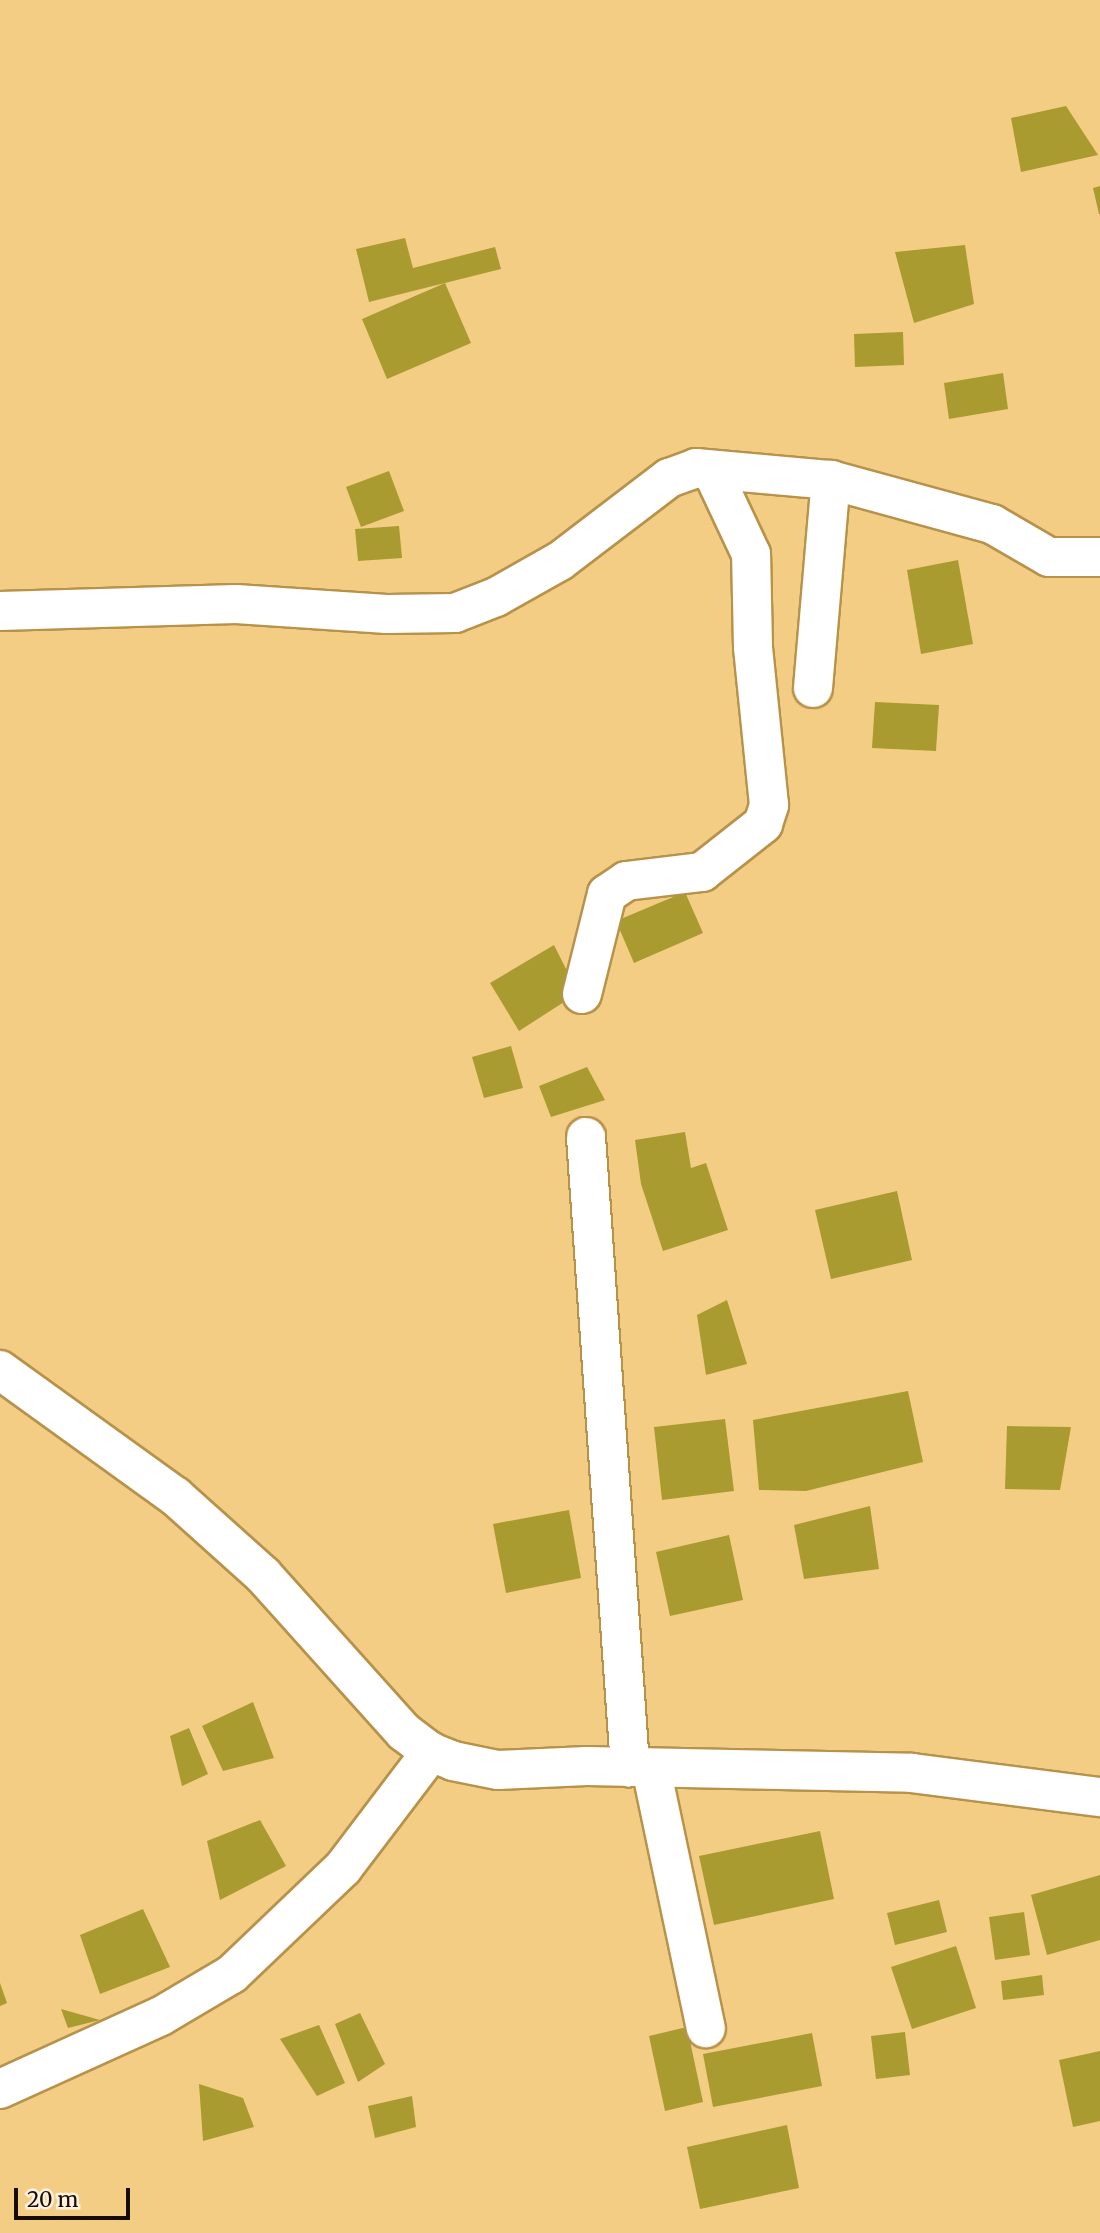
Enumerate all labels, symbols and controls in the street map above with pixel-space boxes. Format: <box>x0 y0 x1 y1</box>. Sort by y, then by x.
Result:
scale bar <box>18 2174 133 2218</box>
text: 20 m <box>27 2186 78 2213</box>

